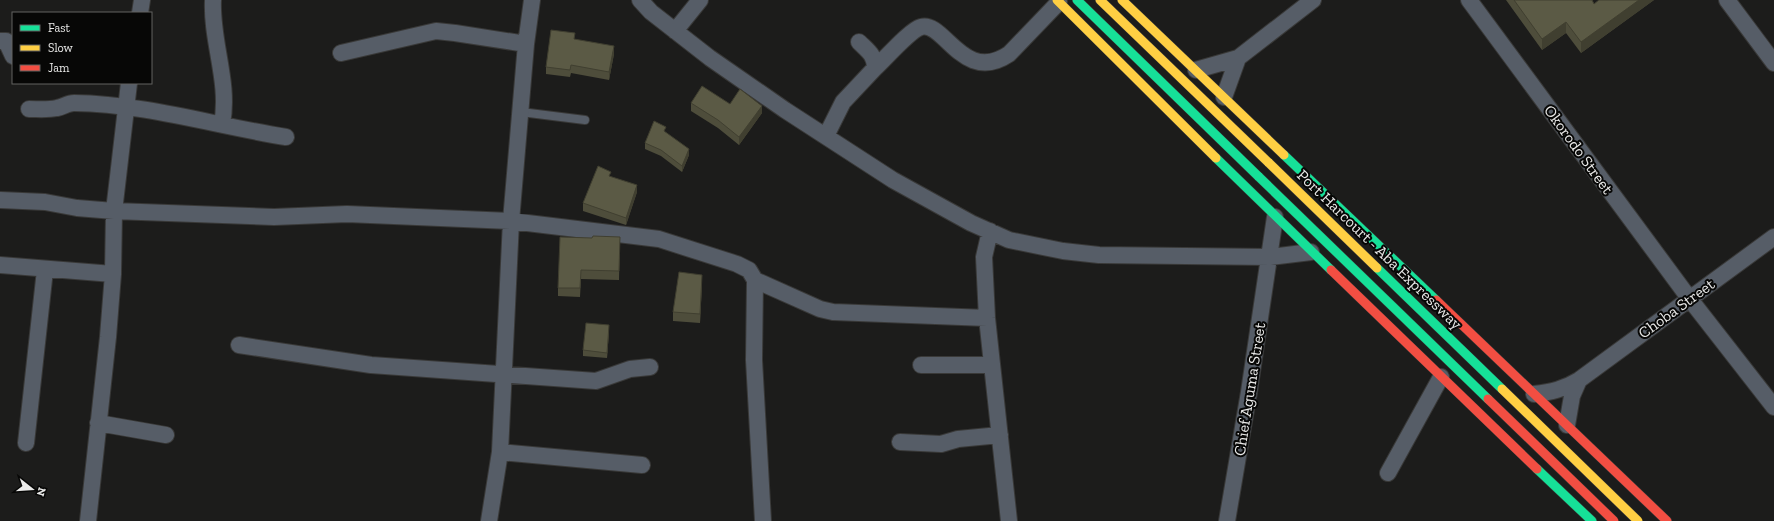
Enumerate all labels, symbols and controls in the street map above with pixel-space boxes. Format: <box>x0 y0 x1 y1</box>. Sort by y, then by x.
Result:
legend <box>12 12 152 84</box>
text: Fast <box>48 21 71 35</box>
text: Slow <box>48 41 74 55</box>
text: Jam <box>48 61 70 75</box>
street label: Okorodo Street <box>1540 101 1617 198</box>
street label: Port Harcourt - Aba Expressway <box>1293 165 1467 334</box>
street label: Choba Street <box>1634 274 1718 342</box>
street label: Chief Aguma Street <box>1230 321 1269 457</box>
north arrow <box>12 469 52 509</box>
text: N <box>33 486 49 498</box>

